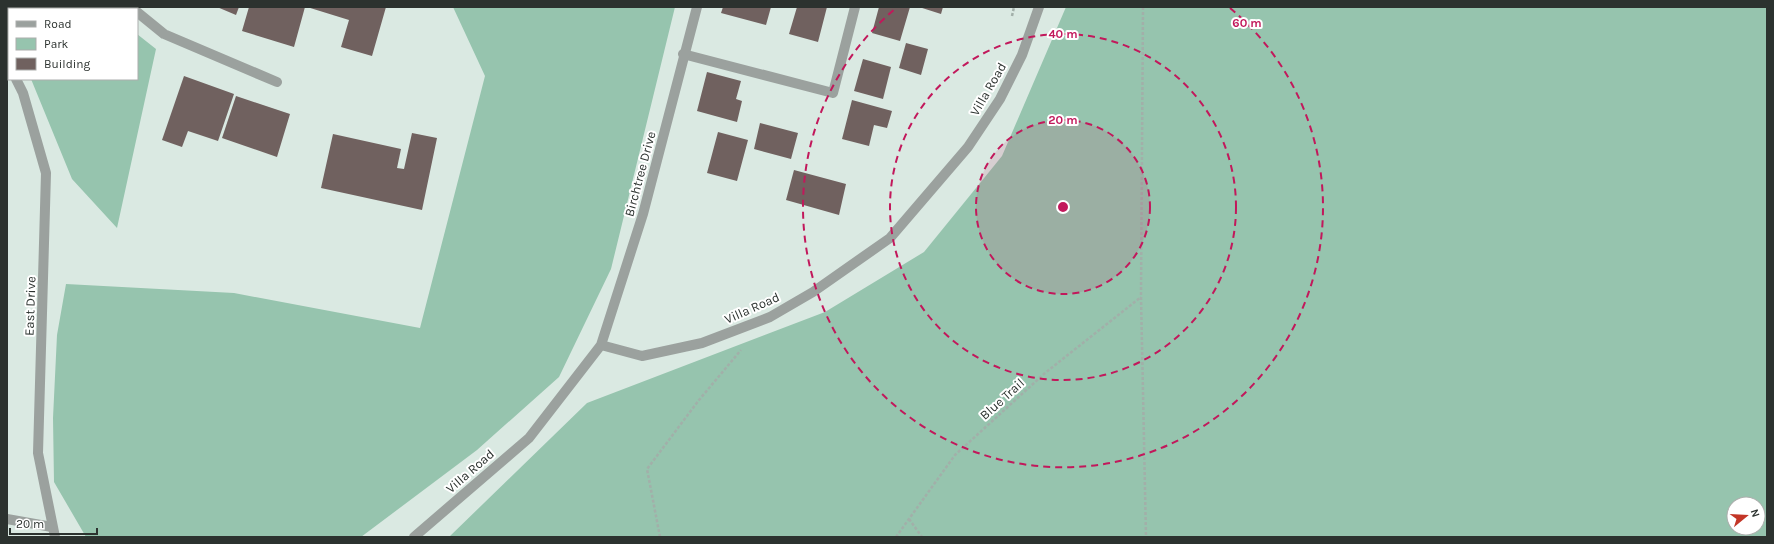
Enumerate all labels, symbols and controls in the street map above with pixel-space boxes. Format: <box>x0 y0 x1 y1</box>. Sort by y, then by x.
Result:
legend <box>8 8 138 80</box>
text: 60 m <box>1232 16 1262 30</box>
text: Road <box>44 17 72 31</box>
text: 40 m <box>1048 27 1078 41</box>
text: Park <box>44 37 69 51</box>
text: Building <box>44 57 91 71</box>
street label: Villa Road <box>967 60 1009 118</box>
text: 20 m <box>1048 113 1078 127</box>
street label: Birchtree Drive <box>621 129 659 218</box>
centre of rings <box>1056 200 1070 214</box>
street label: East Drive <box>21 276 39 336</box>
street label: Villa Road <box>722 289 782 327</box>
street label: Blue Trail <box>977 375 1027 423</box>
street label: Villa Road <box>443 446 497 496</box>
north arrow <box>1726 496 1766 536</box>
text: N <box>1748 507 1762 519</box>
scale bar <box>10 510 97 536</box>
text: 20 m <box>16 517 44 531</box>

